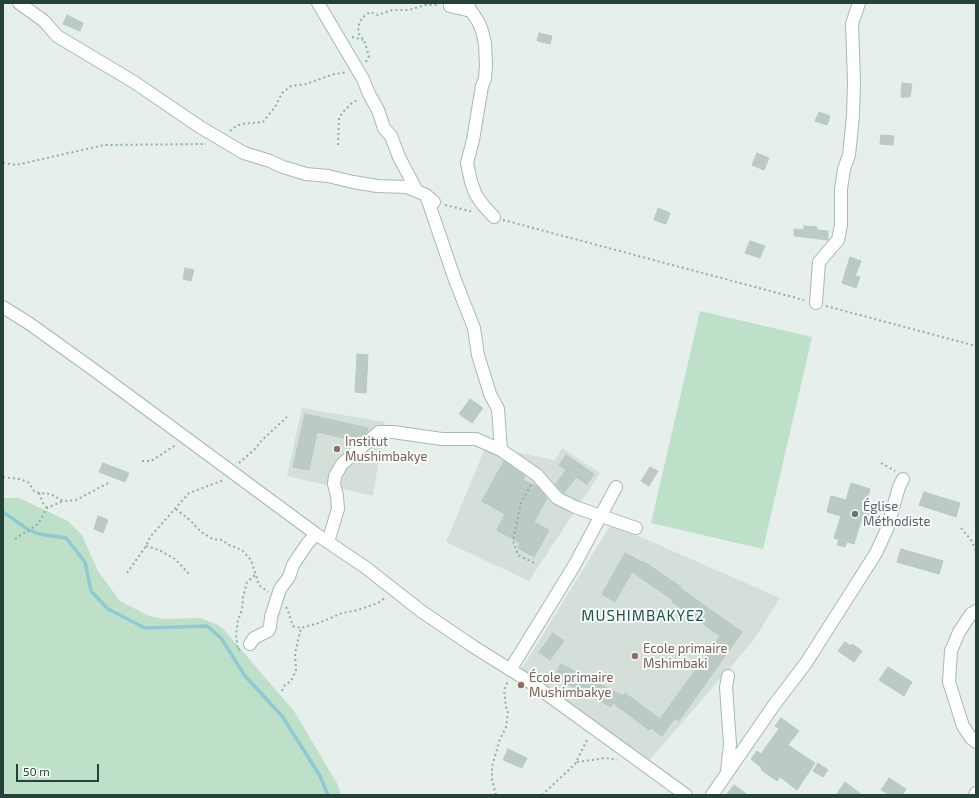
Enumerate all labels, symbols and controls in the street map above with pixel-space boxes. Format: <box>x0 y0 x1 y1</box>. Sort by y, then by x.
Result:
place label: Institut Mushimbakye <box>345 434 428 465</box>
marker: Institut Mushimbakye <box>332 444 342 454</box>
place label: Église Méthodiste <box>863 499 930 530</box>
marker: Église Méthodiste <box>850 509 860 519</box>
district label: MUSHIMBAKYE2 <box>581 607 705 625</box>
place label: Ecole primaire Mshimbaki <box>643 641 727 672</box>
marker: Ecole primaire Mshimbaki <box>630 651 640 661</box>
place label: École primaire Mushimbakye <box>529 670 613 701</box>
marker: École primaire Mushimbakye <box>516 680 526 690</box>
scale bar <box>18 756 101 782</box>
text: 50 m <box>23 764 50 778</box>

